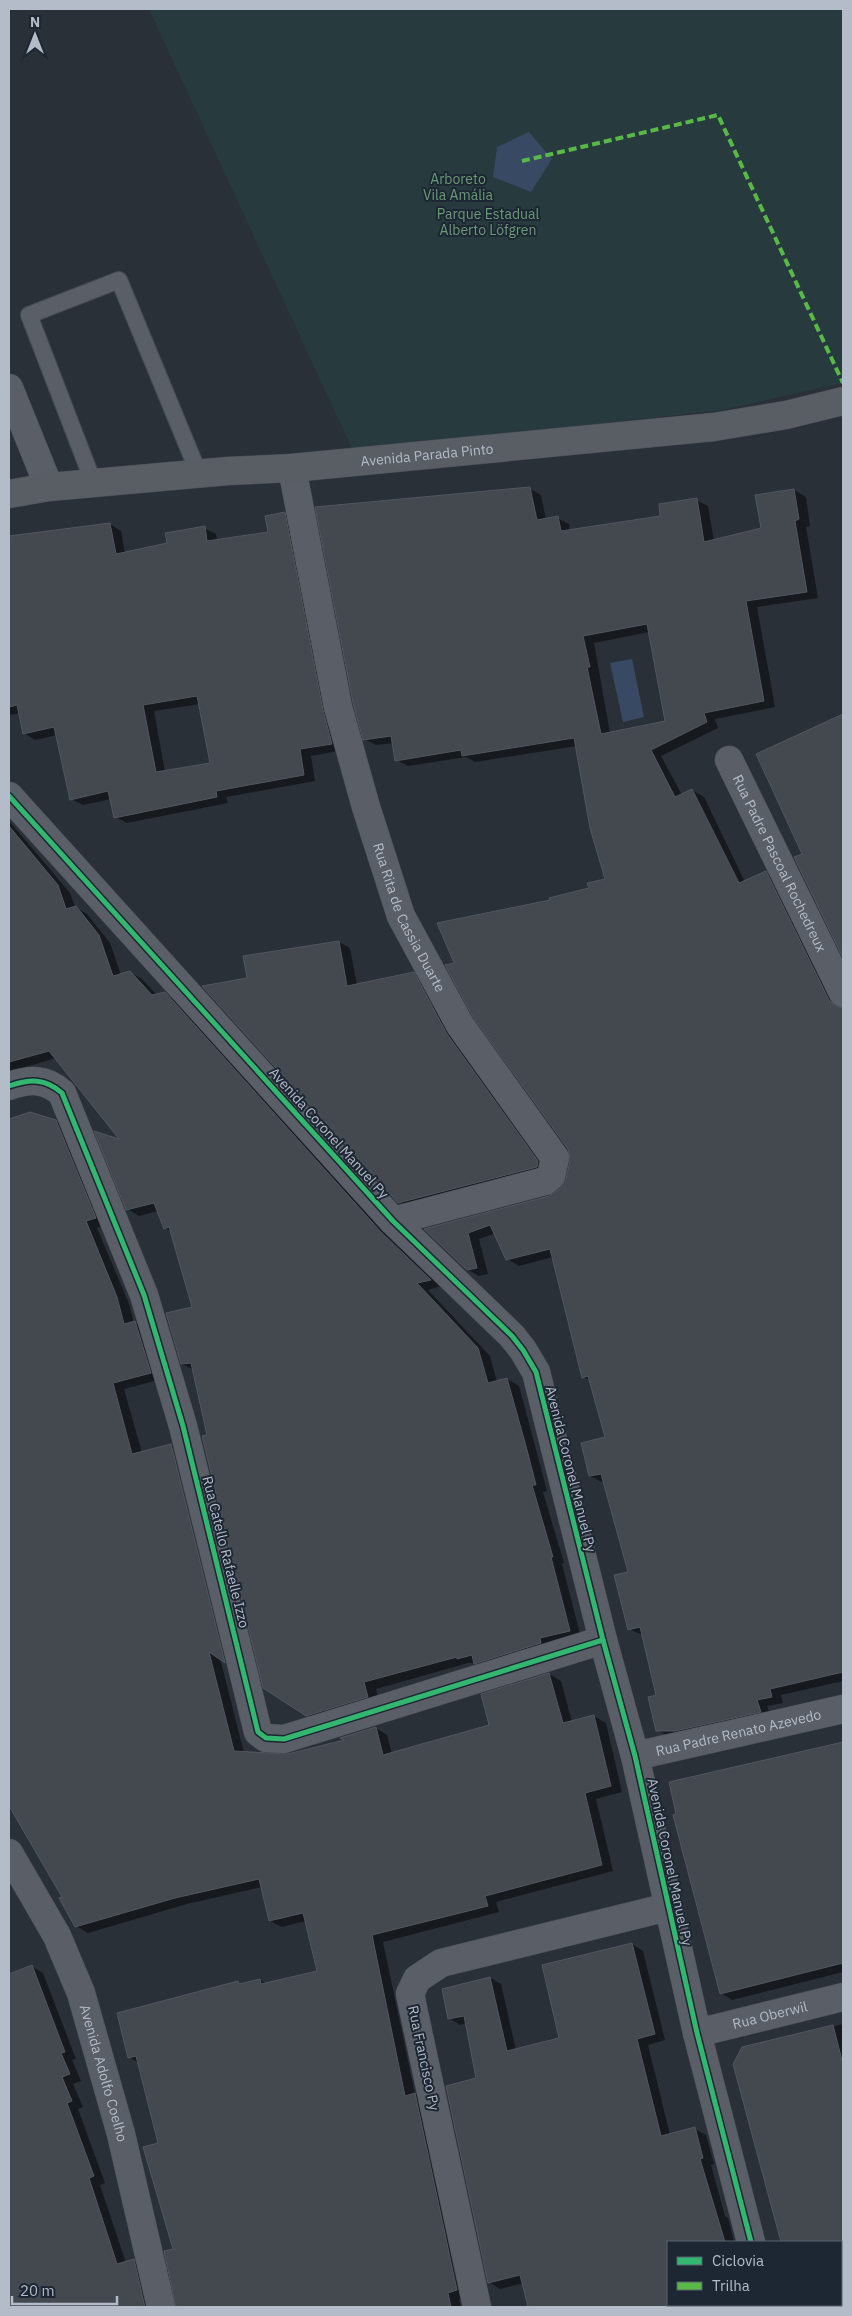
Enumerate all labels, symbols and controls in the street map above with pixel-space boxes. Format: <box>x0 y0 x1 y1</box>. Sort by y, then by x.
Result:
north arrow <box>10 10 60 60</box>
text: N <box>30 13 40 31</box>
park label: Arboreto Vila Amália <box>423 170 494 204</box>
park label: Parque Estadual Alberto Löfgren <box>437 205 539 239</box>
street label: Avenida Parada Pinto <box>360 439 494 470</box>
street label: Rua Padre Pascoal Rochedreux <box>729 772 830 955</box>
street label: Rua Rita de Cassia Duarte <box>369 840 450 995</box>
street label: Avenida Coronel Manuel Py <box>265 1064 393 1202</box>
street label: Avenida Coronel Manuel Py <box>542 1384 600 1554</box>
street label: Rua Catello Rafaelle Izzo <box>198 1474 254 1630</box>
street label: Rua Padre Renato Azevedo <box>654 1705 823 1760</box>
street label: Avenida Coronel Manuel Py <box>643 1777 697 1947</box>
street label: Rua Oberwil <box>730 1997 809 2033</box>
street label: Avenida Adolfo Coelho <box>76 2002 132 2144</box>
street label: Rua Francisco Py <box>404 2004 444 2112</box>
legend <box>667 2241 842 2306</box>
text: Ciclovia <box>712 2251 764 2270</box>
scale bar <box>12 2274 118 2306</box>
text: Trilha <box>712 2276 750 2295</box>
text: 20 m <box>20 2281 55 2300</box>

